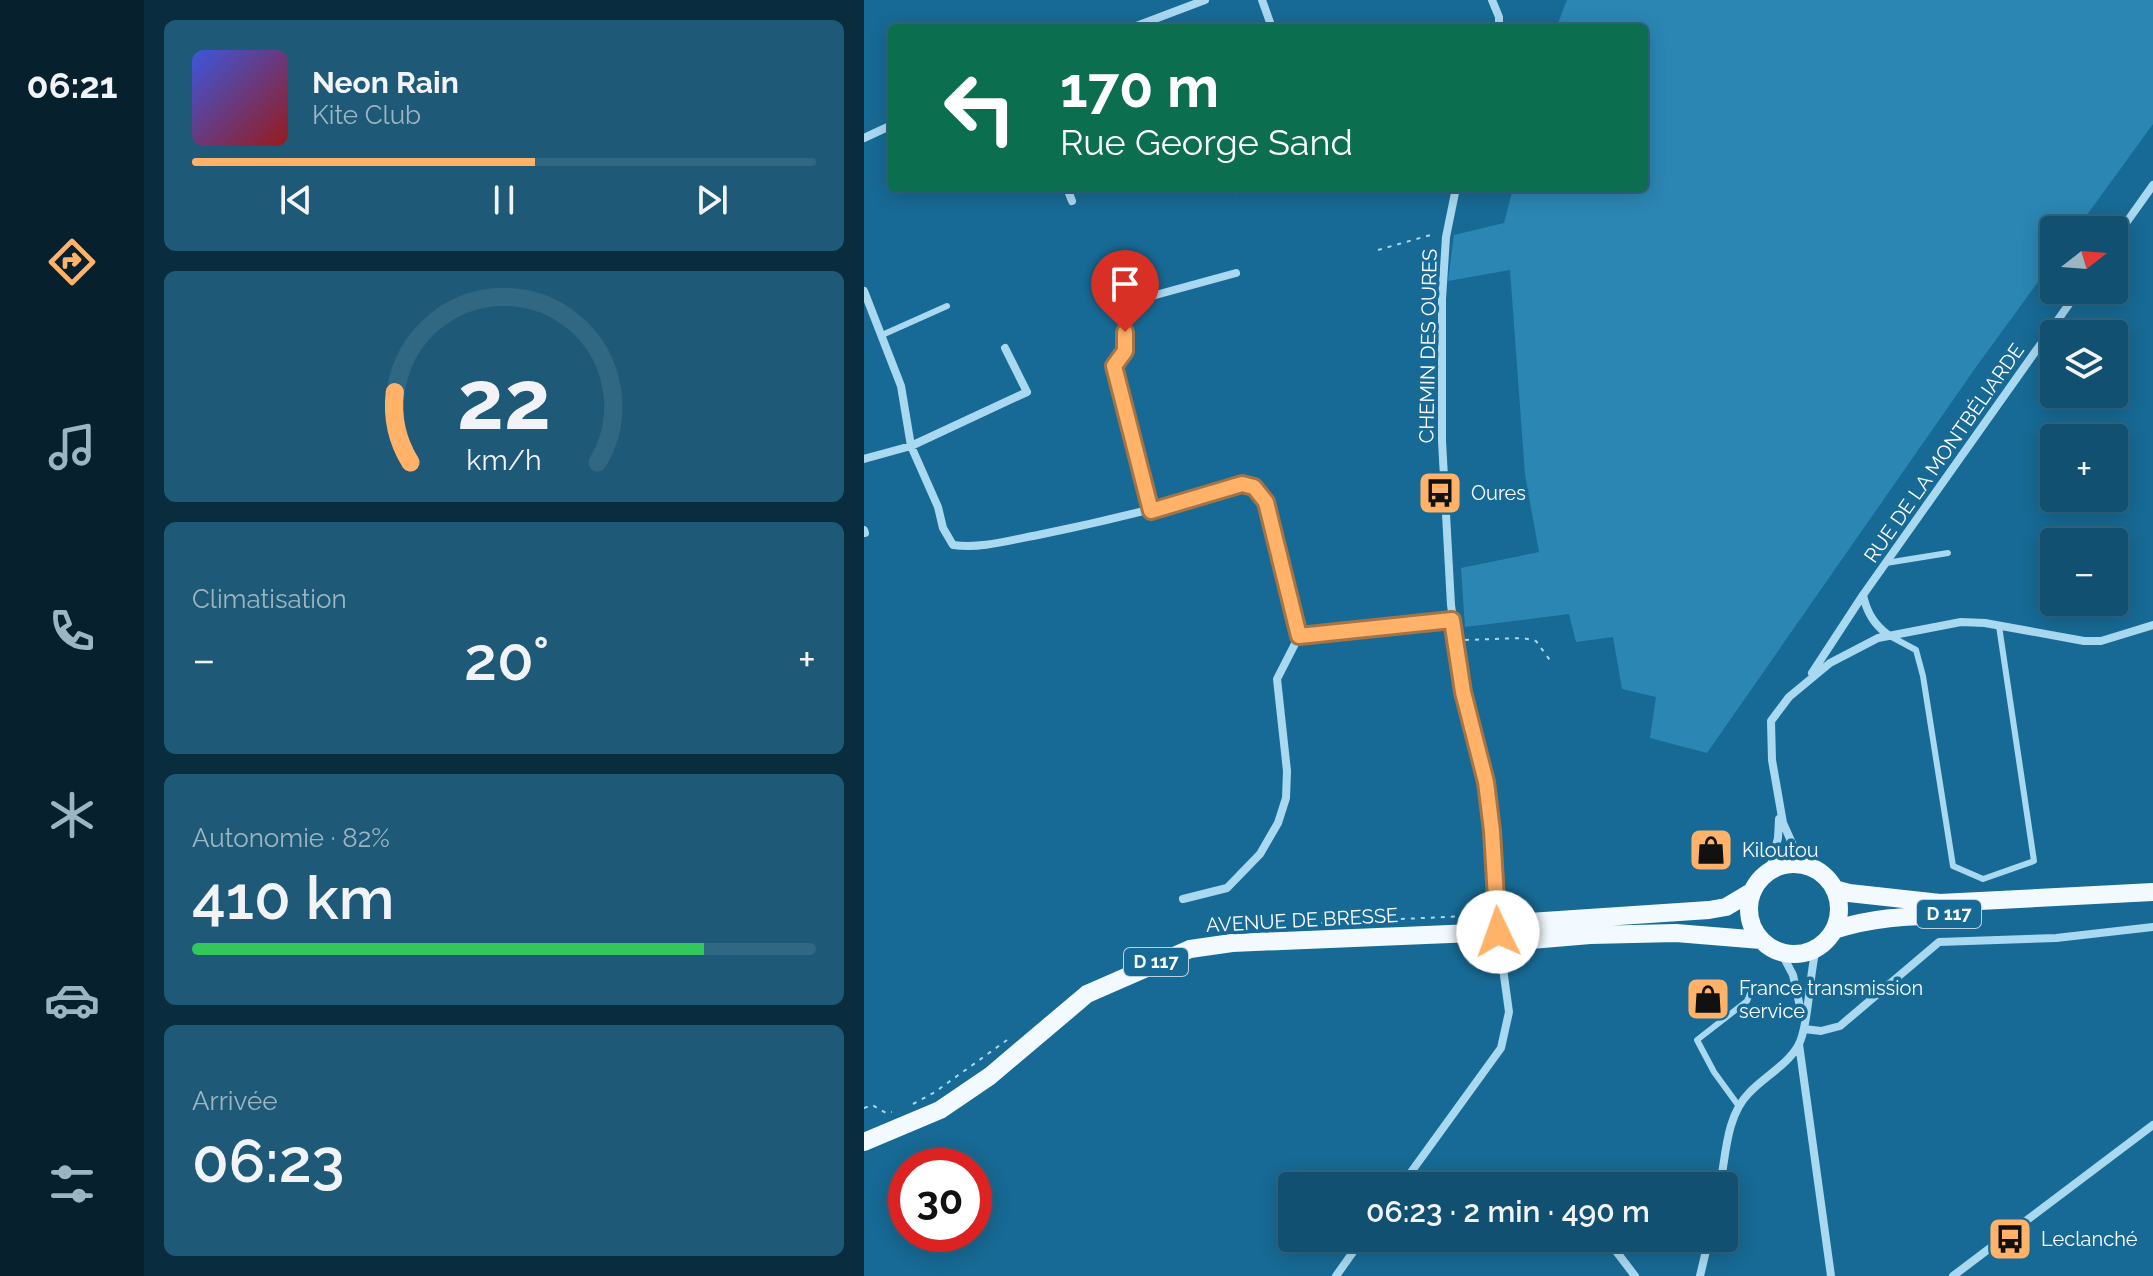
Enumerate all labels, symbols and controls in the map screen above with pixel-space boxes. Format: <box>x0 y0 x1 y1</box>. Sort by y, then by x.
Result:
text: 170 m <box>1060 54 1219 120</box>
icon: left <box>928 56 1032 160</box>
text: 06:21 <box>27 64 117 106</box>
text: Neon Rain <box>312 65 459 100</box>
text: Kite Club <box>312 100 421 130</box>
text: Rue George Sand <box>1060 121 1353 163</box>
icon: previous <box>274 178 318 222</box>
icon: pause <box>482 178 526 222</box>
icon: next <box>690 178 734 222</box>
north arrow <box>2040 216 2128 304</box>
map controls <box>2040 216 2128 616</box>
icon: directions <box>44 234 100 290</box>
street label: CHEMIN DES OURES <box>1414 248 1442 444</box>
pin <box>1091 250 1159 332</box>
icon: arrive <box>1103 262 1147 306</box>
button: layers <box>2040 320 2128 408</box>
street label: RUE DE LA MONTBÉLIARDE <box>1859 339 2029 567</box>
text: 22 <box>457 350 551 447</box>
icon: music <box>44 419 100 475</box>
button: + <box>2040 424 2128 512</box>
text: km/h <box>466 443 542 477</box>
bus stop icon: Oures <box>1416 469 1464 517</box>
place label: Oures <box>1471 481 1526 505</box>
button: − <box>2040 528 2128 616</box>
text: Climatisation <box>192 584 347 614</box>
icon: phone <box>44 603 100 659</box>
text: 20° <box>464 624 549 694</box>
text: − <box>192 634 216 685</box>
text: + <box>798 634 816 685</box>
icon: climate <box>44 787 100 843</box>
text: Autonomie · 82% <box>192 823 390 853</box>
shop icon: Kiloutou <box>1687 826 1735 874</box>
place label: Kiloutou <box>1742 838 1819 862</box>
text: 410 km <box>192 863 394 933</box>
position arrow <box>1456 890 1540 974</box>
road number: D 117 <box>1917 900 1981 928</box>
street label: AVENUE DE BRESSE <box>1205 903 1399 937</box>
road number: D 117 <box>1124 948 1188 976</box>
icon: car <box>44 972 100 1028</box>
shop icon: France transmission service <box>1684 975 1732 1023</box>
place label: France transmission service <box>1739 976 1923 1023</box>
text: Arrivée <box>192 1086 277 1116</box>
text: 06:23 <box>192 1126 345 1196</box>
speed limit sign: 30 <box>888 1148 992 1252</box>
icon: filters <box>44 1156 100 1212</box>
text: 06:23 · 2 min · 490 m <box>1366 1194 1650 1229</box>
bus stop icon: Leclanché <box>1986 1215 2034 1263</box>
place label: Leclanché <box>2041 1227 2138 1251</box>

